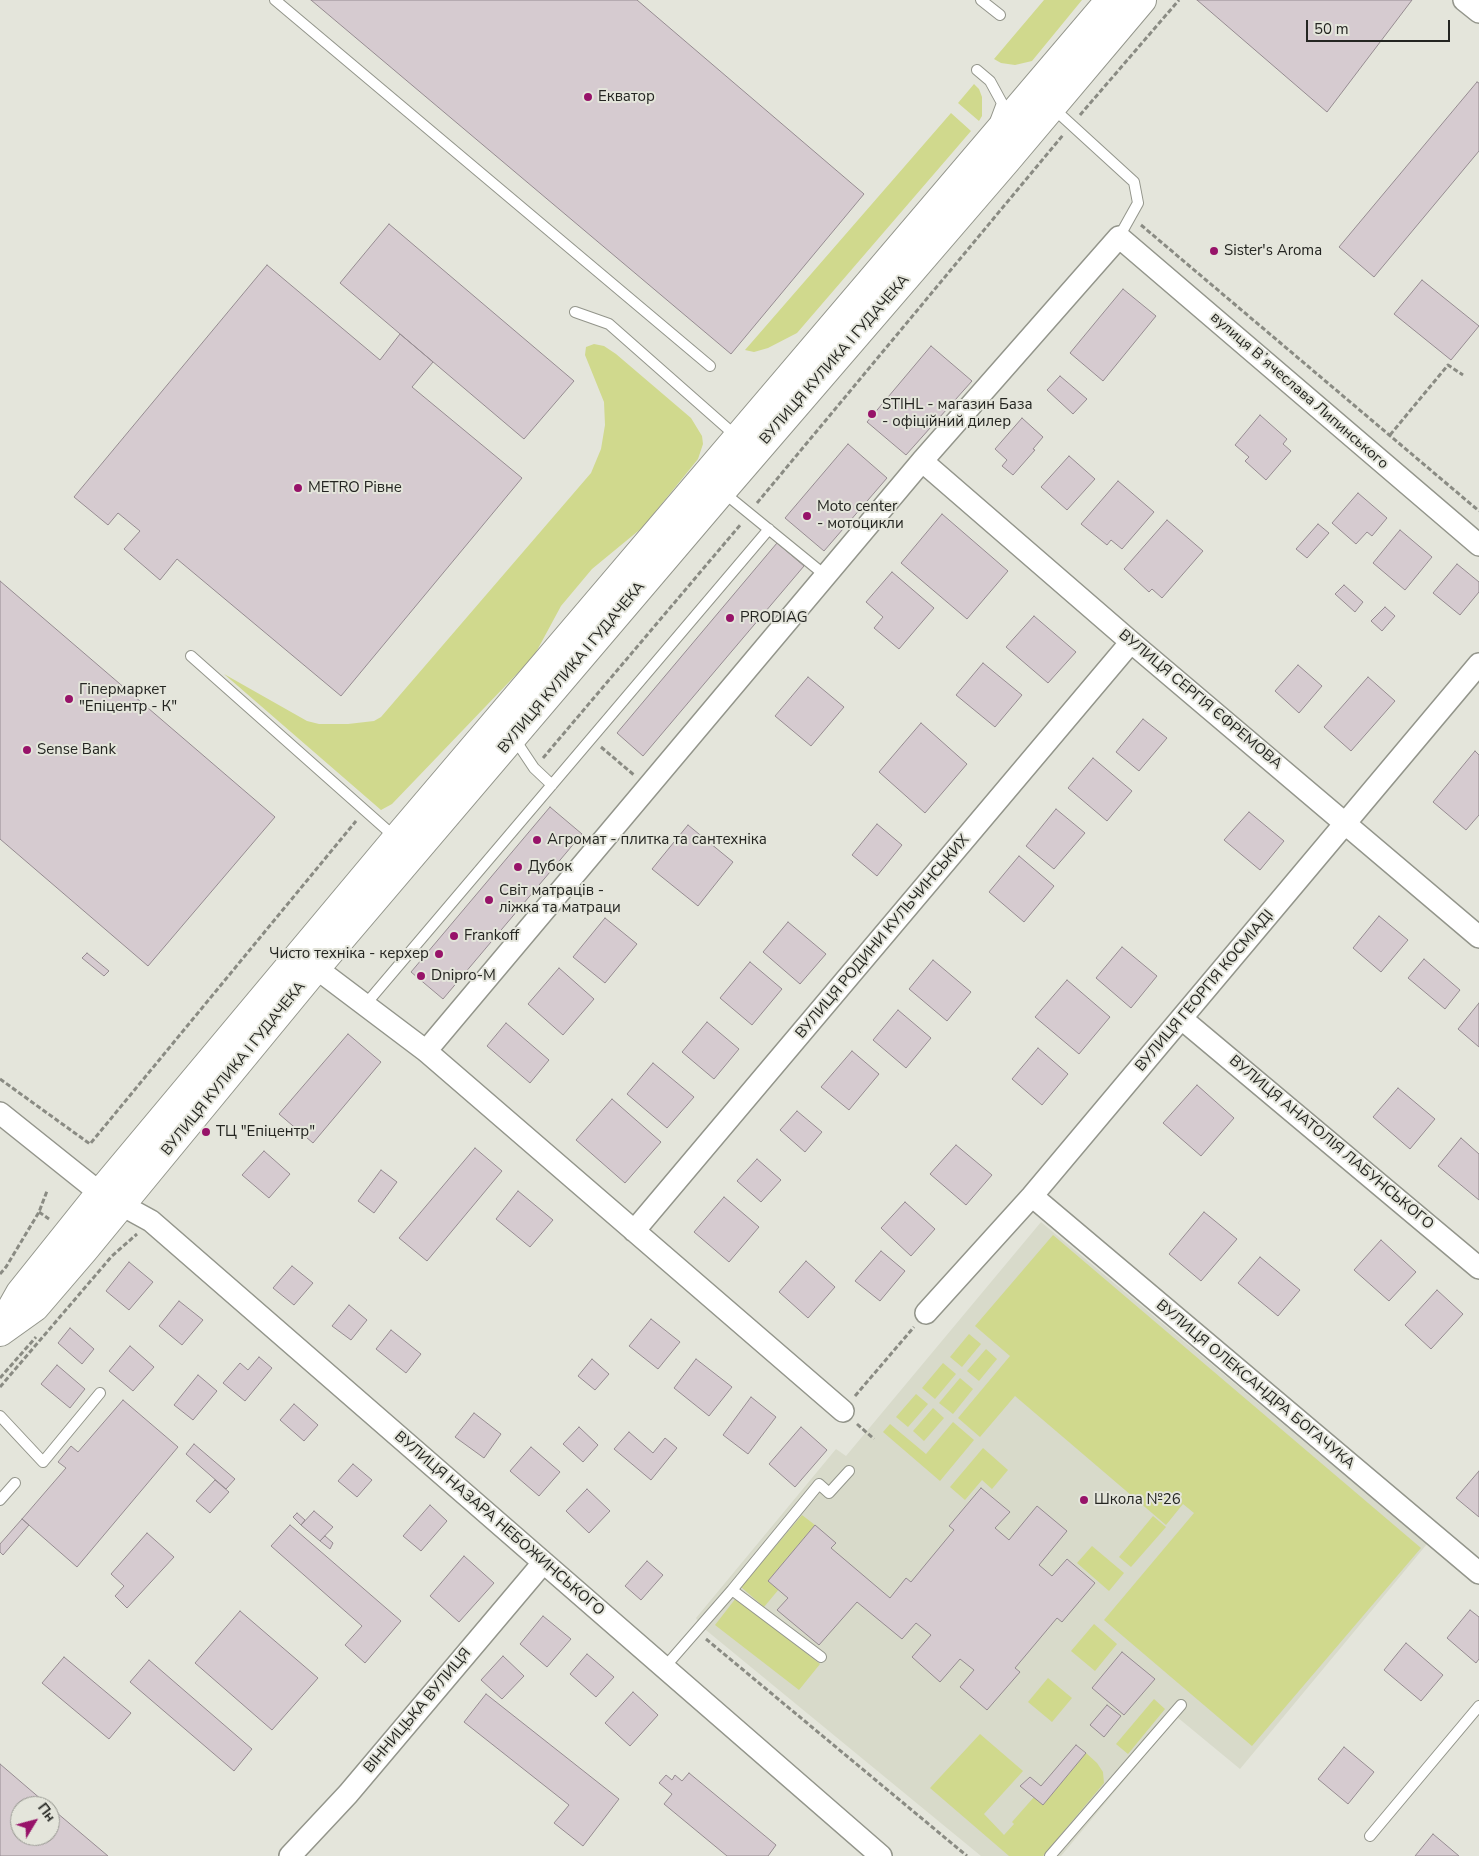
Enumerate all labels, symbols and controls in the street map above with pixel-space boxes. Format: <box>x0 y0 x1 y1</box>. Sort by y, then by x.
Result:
scale bar <box>1309 10 1453 42</box>
text: 50 m <box>1314 19 1349 39</box>
place label: Екватор <box>598 88 655 106</box>
marker: Екватор <box>582 91 594 103</box>
place label: Sister's Aroma <box>1224 242 1322 260</box>
marker: Sister's Aroma <box>1208 245 1220 257</box>
street label: ВУЛИЦЯ КУЛИКА І ГУДАЧЕКА <box>756 272 914 448</box>
street label: вулиця Вʼячеслава Липинського <box>1206 309 1392 473</box>
place label: STIHL - магазин База - офіційний дилер <box>882 396 1032 431</box>
marker: STIHL - магазин База - офіційний дилер <box>866 408 878 420</box>
place label: METRO Рівне <box>308 479 402 497</box>
marker: METRO Рівне <box>292 482 304 494</box>
place label: Moto center - мотоцикли <box>817 498 904 533</box>
marker: Moto center - мотоцикли <box>801 510 813 522</box>
street label: ВУЛИЦЯ КУЛИКА І ГУДАЧЕКА <box>495 578 649 758</box>
place label: PRODIAG <box>740 609 808 627</box>
marker: PRODIAG <box>724 612 736 624</box>
street label: ВУЛИЦЯ СЕРГІЯ ЄФРЕМОВА <box>1115 626 1285 774</box>
place label: Гіпермаркет "Епіцентр - К" <box>79 681 177 716</box>
marker: Гіпермаркет "Епіцентр - К" <box>63 693 75 705</box>
place label: Sense Bank <box>37 741 116 759</box>
marker: Sense Bank <box>21 744 33 756</box>
place label: Агромат - плитка та сантехніка <box>547 831 767 849</box>
street label: ВУЛИЦЯ РОДИНИ КУЛЬЧИНСЬКИХ <box>792 831 974 1043</box>
marker: Агромат - плитка та сантехніка <box>531 834 543 846</box>
place label: Дубок <box>528 858 572 876</box>
marker: Дубок <box>512 861 524 873</box>
place label: Світ матраців - ліжка та матраци <box>499 882 621 917</box>
marker: Світ матраців - ліжка та матраци <box>483 894 495 906</box>
street label: ВУЛИЦЯ ГЕОРГІЯ КОСМІАДІ <box>1132 907 1278 1075</box>
place label: Frankoff <box>464 927 519 945</box>
marker: Frankoff <box>448 930 460 942</box>
place label: Чисто техніка - керхер <box>269 945 429 963</box>
marker: Чисто техніка - керхер <box>433 948 445 960</box>
place label: Dnipro-M <box>431 967 496 985</box>
marker: Dnipro-M <box>415 970 427 982</box>
street label: ВУЛИЦЯ КУЛИКА І ГУДАЧЕКА <box>158 978 310 1160</box>
street label: ВУЛИЦЯ АНАТОЛІЯ ЛАБУНСЬКОГО <box>1225 1052 1437 1234</box>
place label: ТЦ "Епіцентр" <box>216 1123 315 1141</box>
marker: ТЦ "Епіцентр" <box>200 1126 212 1138</box>
street label: ВУЛИЦЯ ОЛЕКСАНДРА БОГАЧУКА <box>1152 1297 1358 1473</box>
street label: ВУЛИЦЯ НАЗАРА НЕБОЖИНСЬКОГО <box>390 1428 608 1620</box>
place label: Школа №26 <box>1094 1491 1181 1509</box>
marker: Школа №26 <box>1078 1494 1090 1506</box>
street label: ВІННИЦЬКА ВУЛИЦЯ <box>361 1645 475 1777</box>
north arrow <box>10 1796 60 1846</box>
text: Пн <box>33 1799 60 1826</box>

